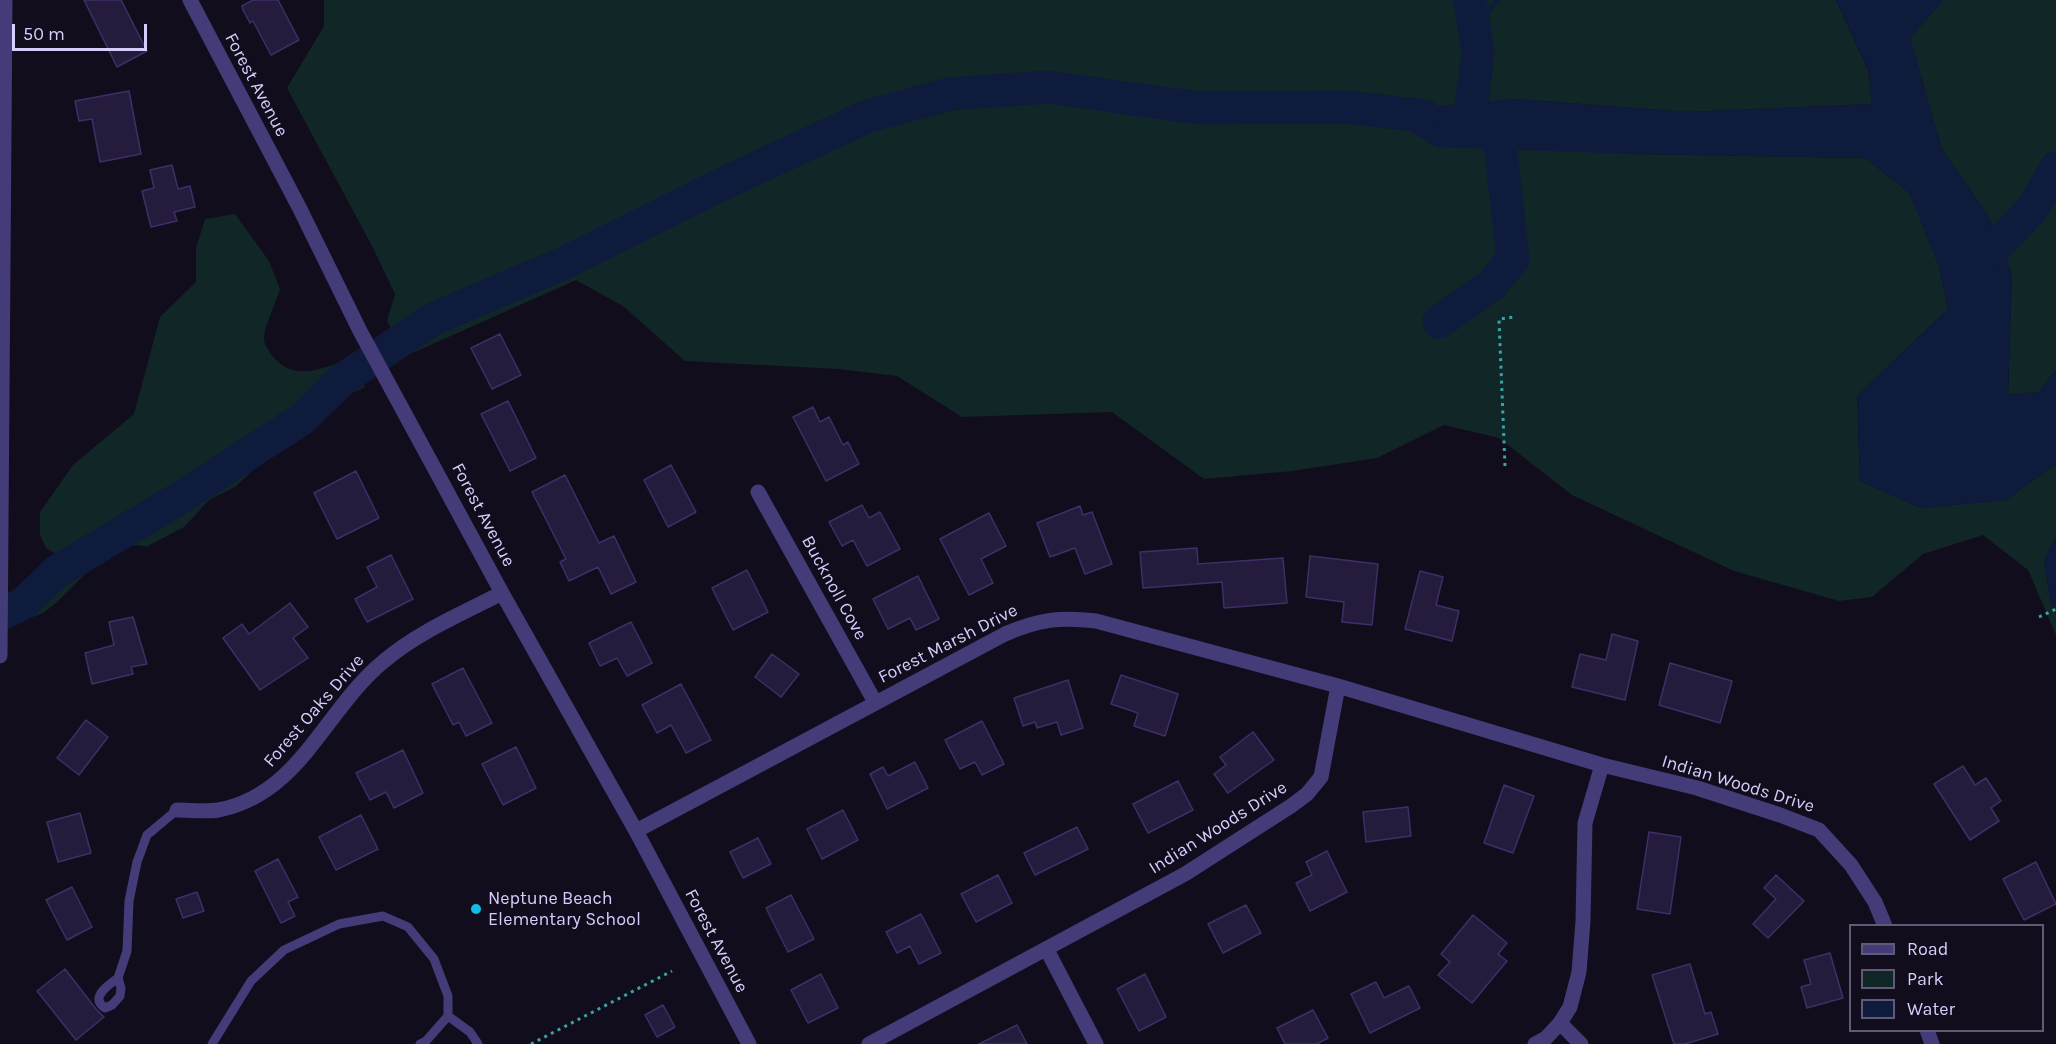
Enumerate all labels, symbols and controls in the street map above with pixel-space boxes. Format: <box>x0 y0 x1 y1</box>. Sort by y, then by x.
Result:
scale bar <box>15 12 150 50</box>
text: 50 m <box>23 23 65 45</box>
street label: Forest Avenue <box>220 29 292 141</box>
street label: Forest Avenue <box>447 459 519 571</box>
street label: Bucknoll Cove <box>797 532 871 644</box>
street label: Forest Marsh Drive <box>875 600 1021 688</box>
street label: Forest Oaks Drive <box>259 650 369 772</box>
street label: Indian Woods Drive <box>1659 750 1817 818</box>
street label: Indian Woods Drive <box>1145 777 1291 879</box>
street label: Forest Avenue <box>680 885 752 997</box>
place label: Neptune Beach Elementary School <box>488 888 641 930</box>
marker: Neptune Beach Elementary School <box>469 902 483 916</box>
legend <box>1849 924 2044 1032</box>
text: Road <box>1907 938 1948 960</box>
text: Park <box>1907 968 1944 990</box>
text: Water <box>1907 998 1955 1020</box>

